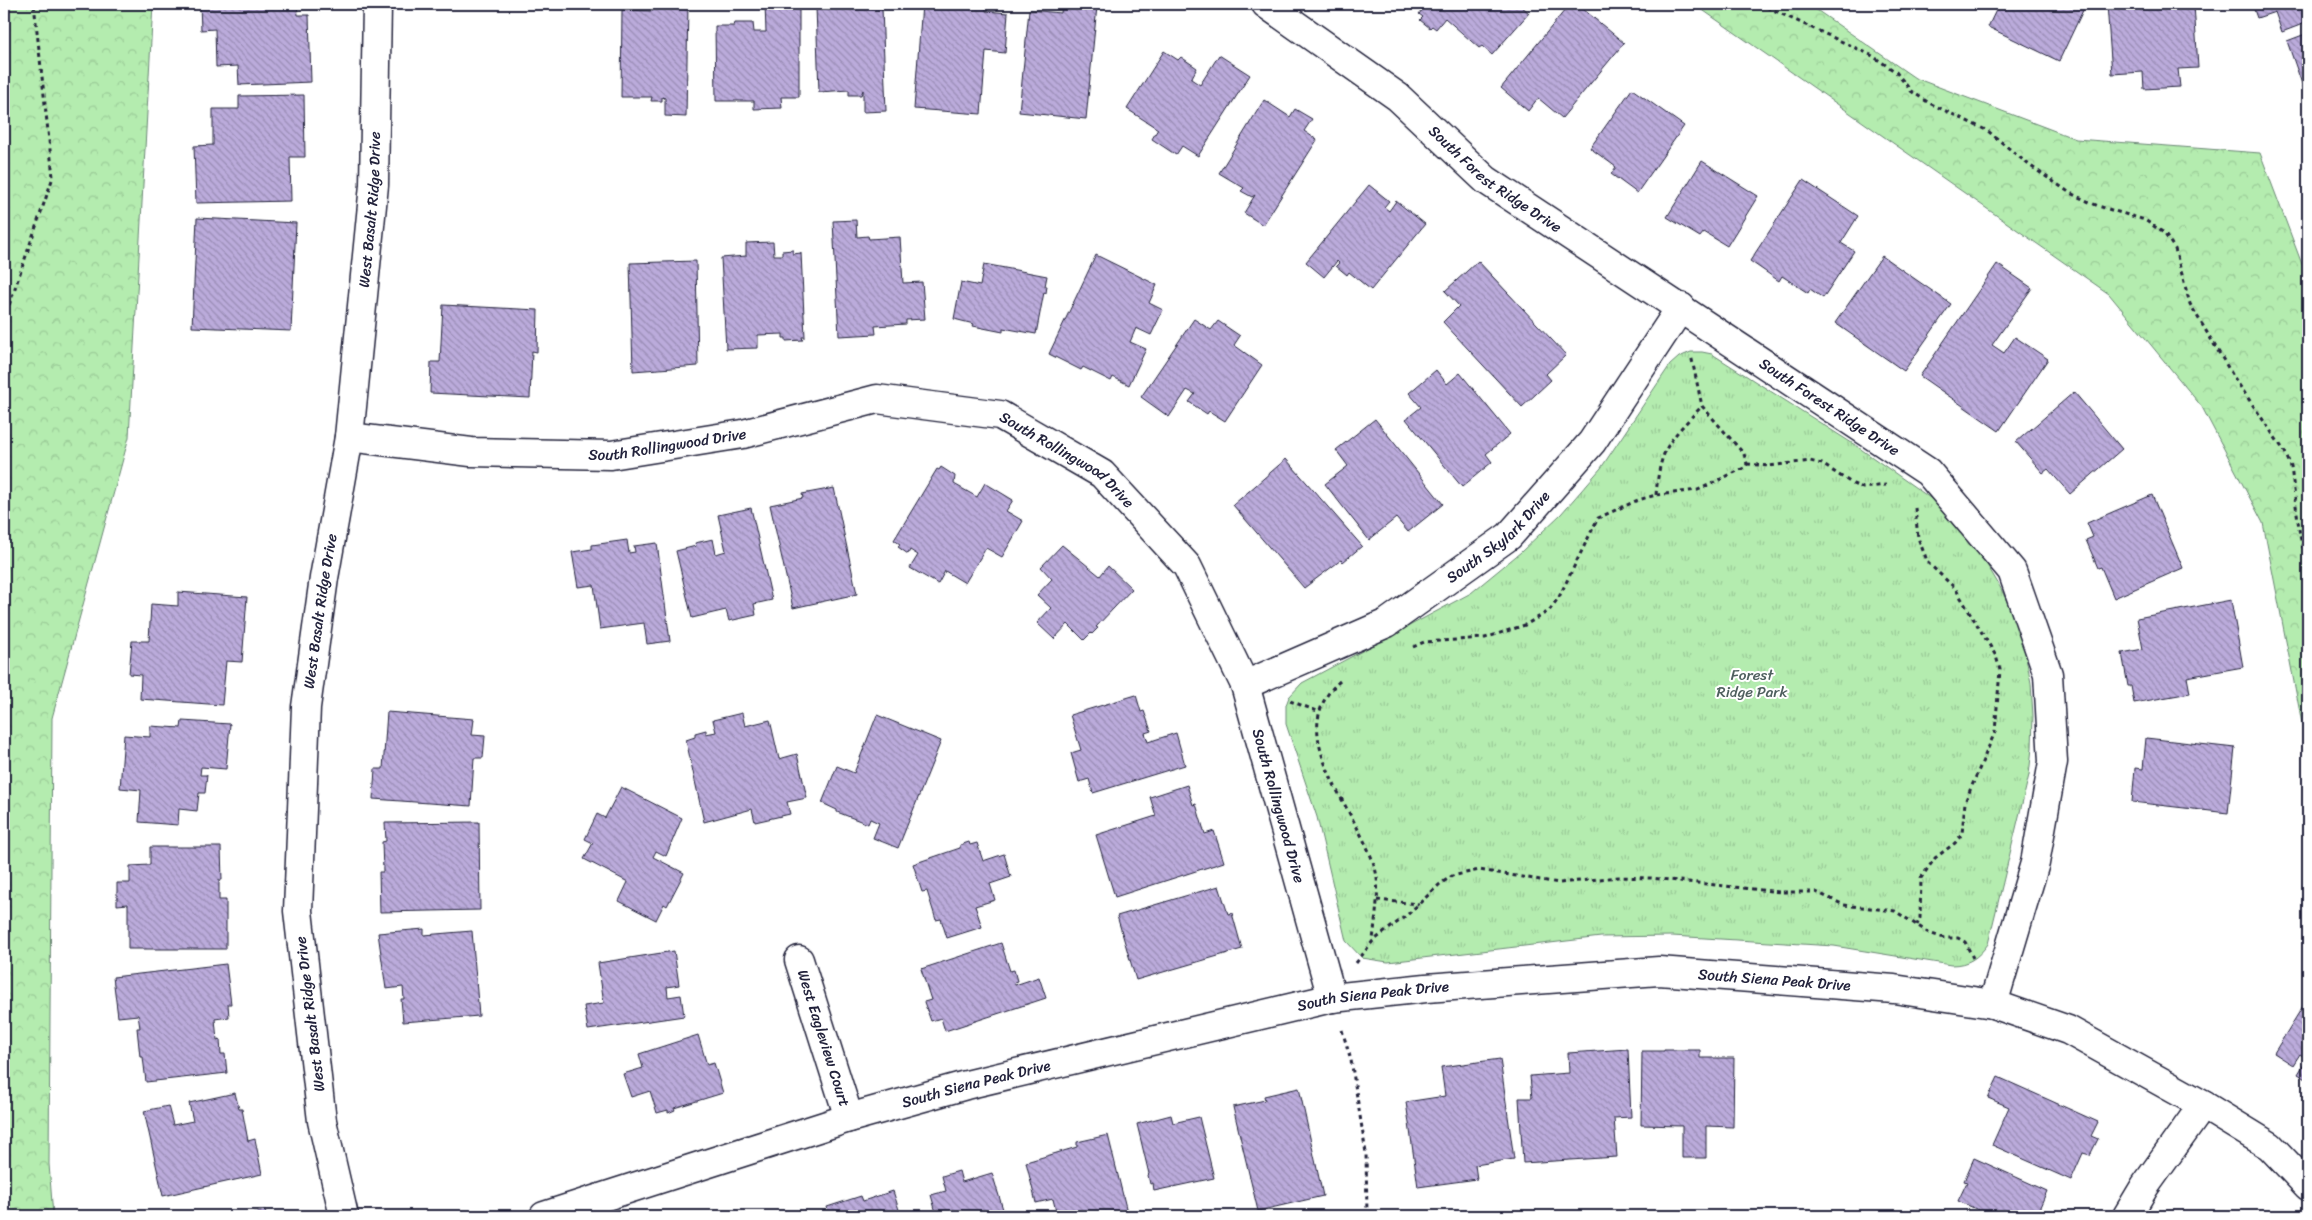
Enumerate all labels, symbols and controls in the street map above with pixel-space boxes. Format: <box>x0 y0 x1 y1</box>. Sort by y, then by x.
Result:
street label: South Forest Ridge Drive <box>1422 119 1567 240</box>
street label: West Basalt Ridge Drive <box>351 131 388 289</box>
street label: South Forest Ridge Drive <box>1754 351 1905 463</box>
street label: South Rollingwood Drive <box>994 404 1141 514</box>
street label: South Rollingwood Drive <box>588 421 748 468</box>
street label: South Skylark Drive <box>1441 485 1557 590</box>
street label: West Basalt Ridge Drive <box>296 531 345 690</box>
park label: Forest Ridge Park <box>1717 662 1788 705</box>
street label: South Rollingwood Drive <box>1245 725 1313 886</box>
street label: West Basalt Ridge Drive <box>288 934 332 1093</box>
street label: South Siena Peak Drive <box>1697 961 1852 999</box>
street label: West Eagleview Court <box>790 966 858 1110</box>
street label: South Siena Peak Drive <box>1294 973 1450 1019</box>
street label: South Siena Peak Drive <box>899 1052 1053 1116</box>

